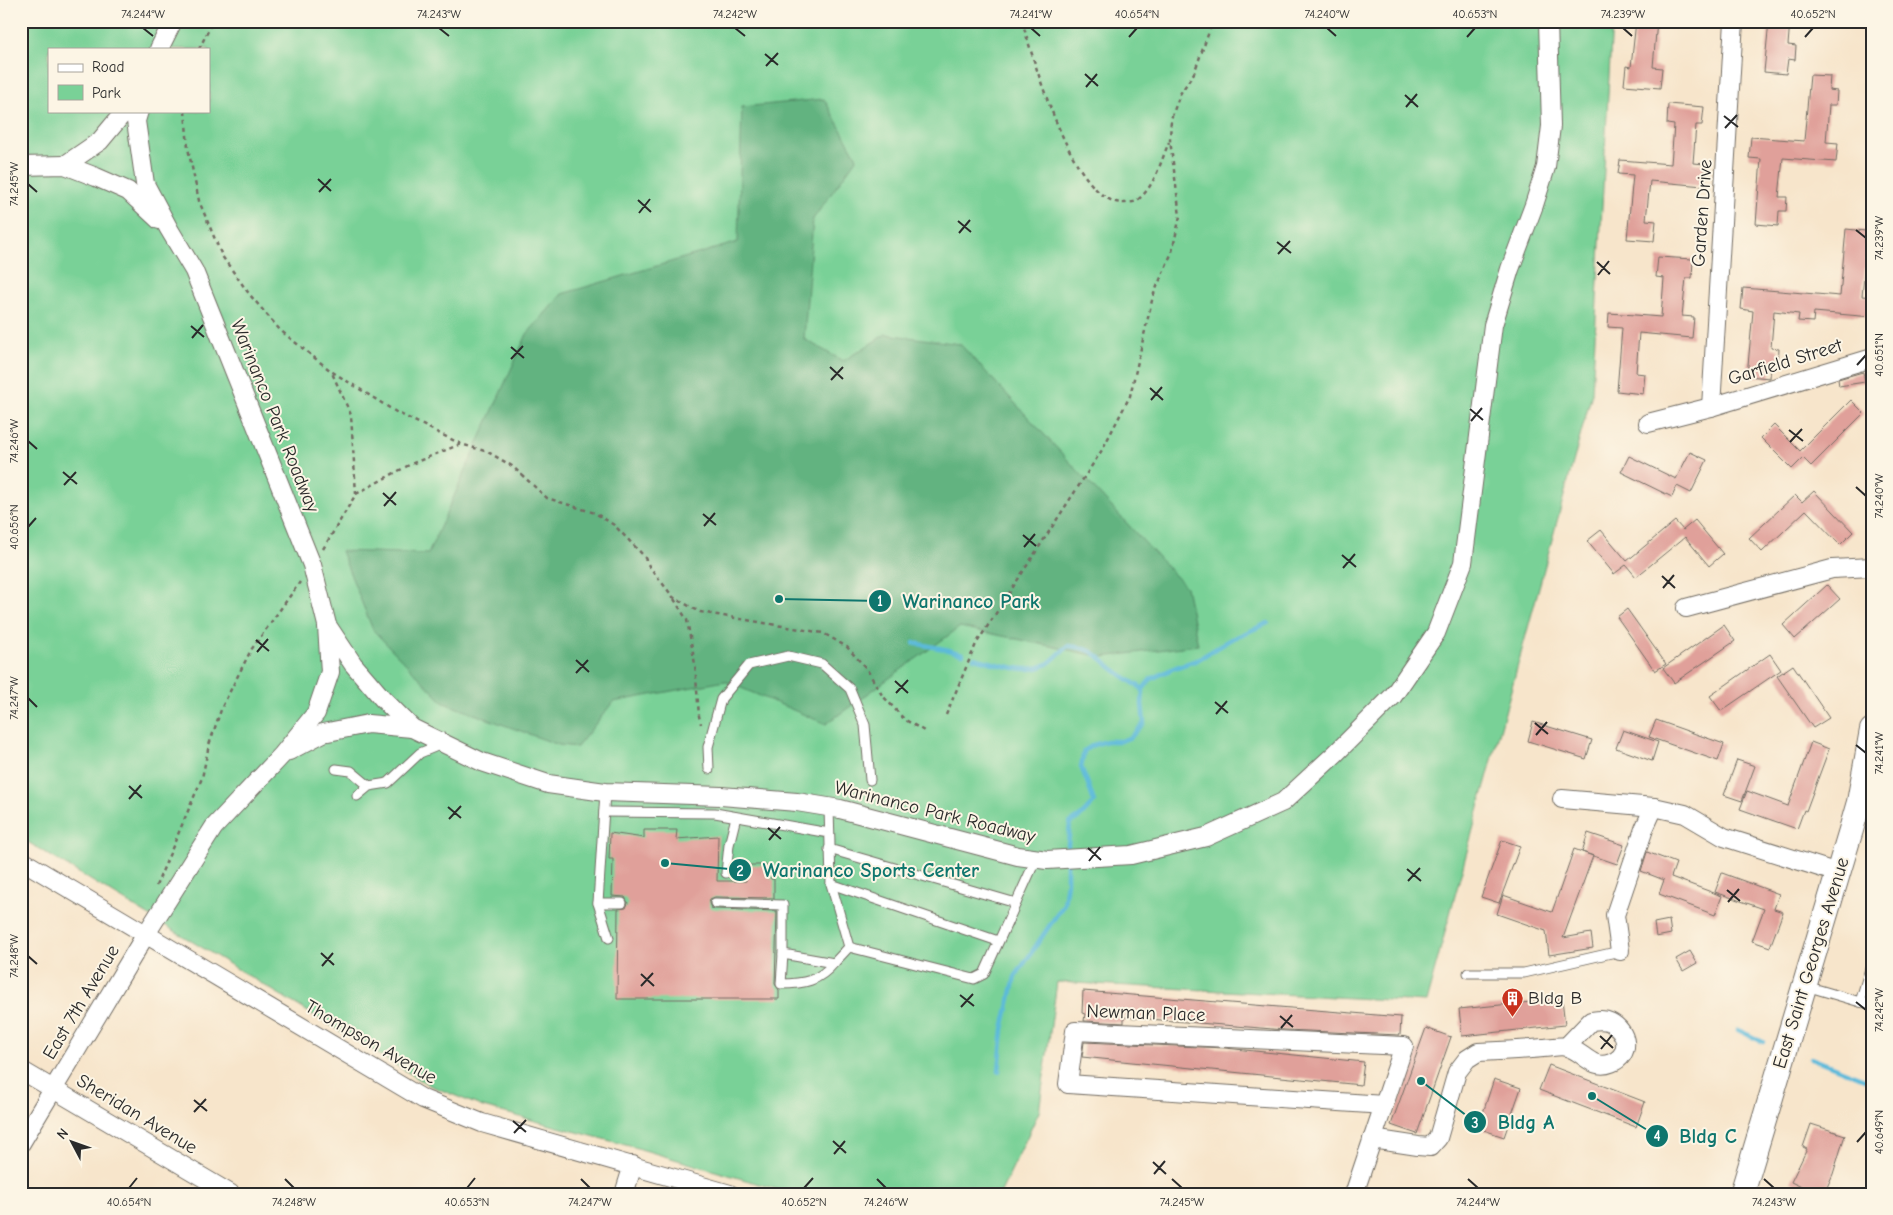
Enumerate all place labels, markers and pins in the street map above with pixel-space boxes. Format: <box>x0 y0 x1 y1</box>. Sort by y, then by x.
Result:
callout: Warinanco Park <box>867 583 1049 618</box>
callout: Warinanco Sports Center <box>727 853 989 888</box>
building icon: Bldg B <box>1500 986 1524 1017</box>
place label: Bldg B <box>1528 987 1582 1009</box>
callout: Bldg A <box>1462 1105 1564 1140</box>
callout: Bldg C <box>1645 1118 1747 1153</box>

